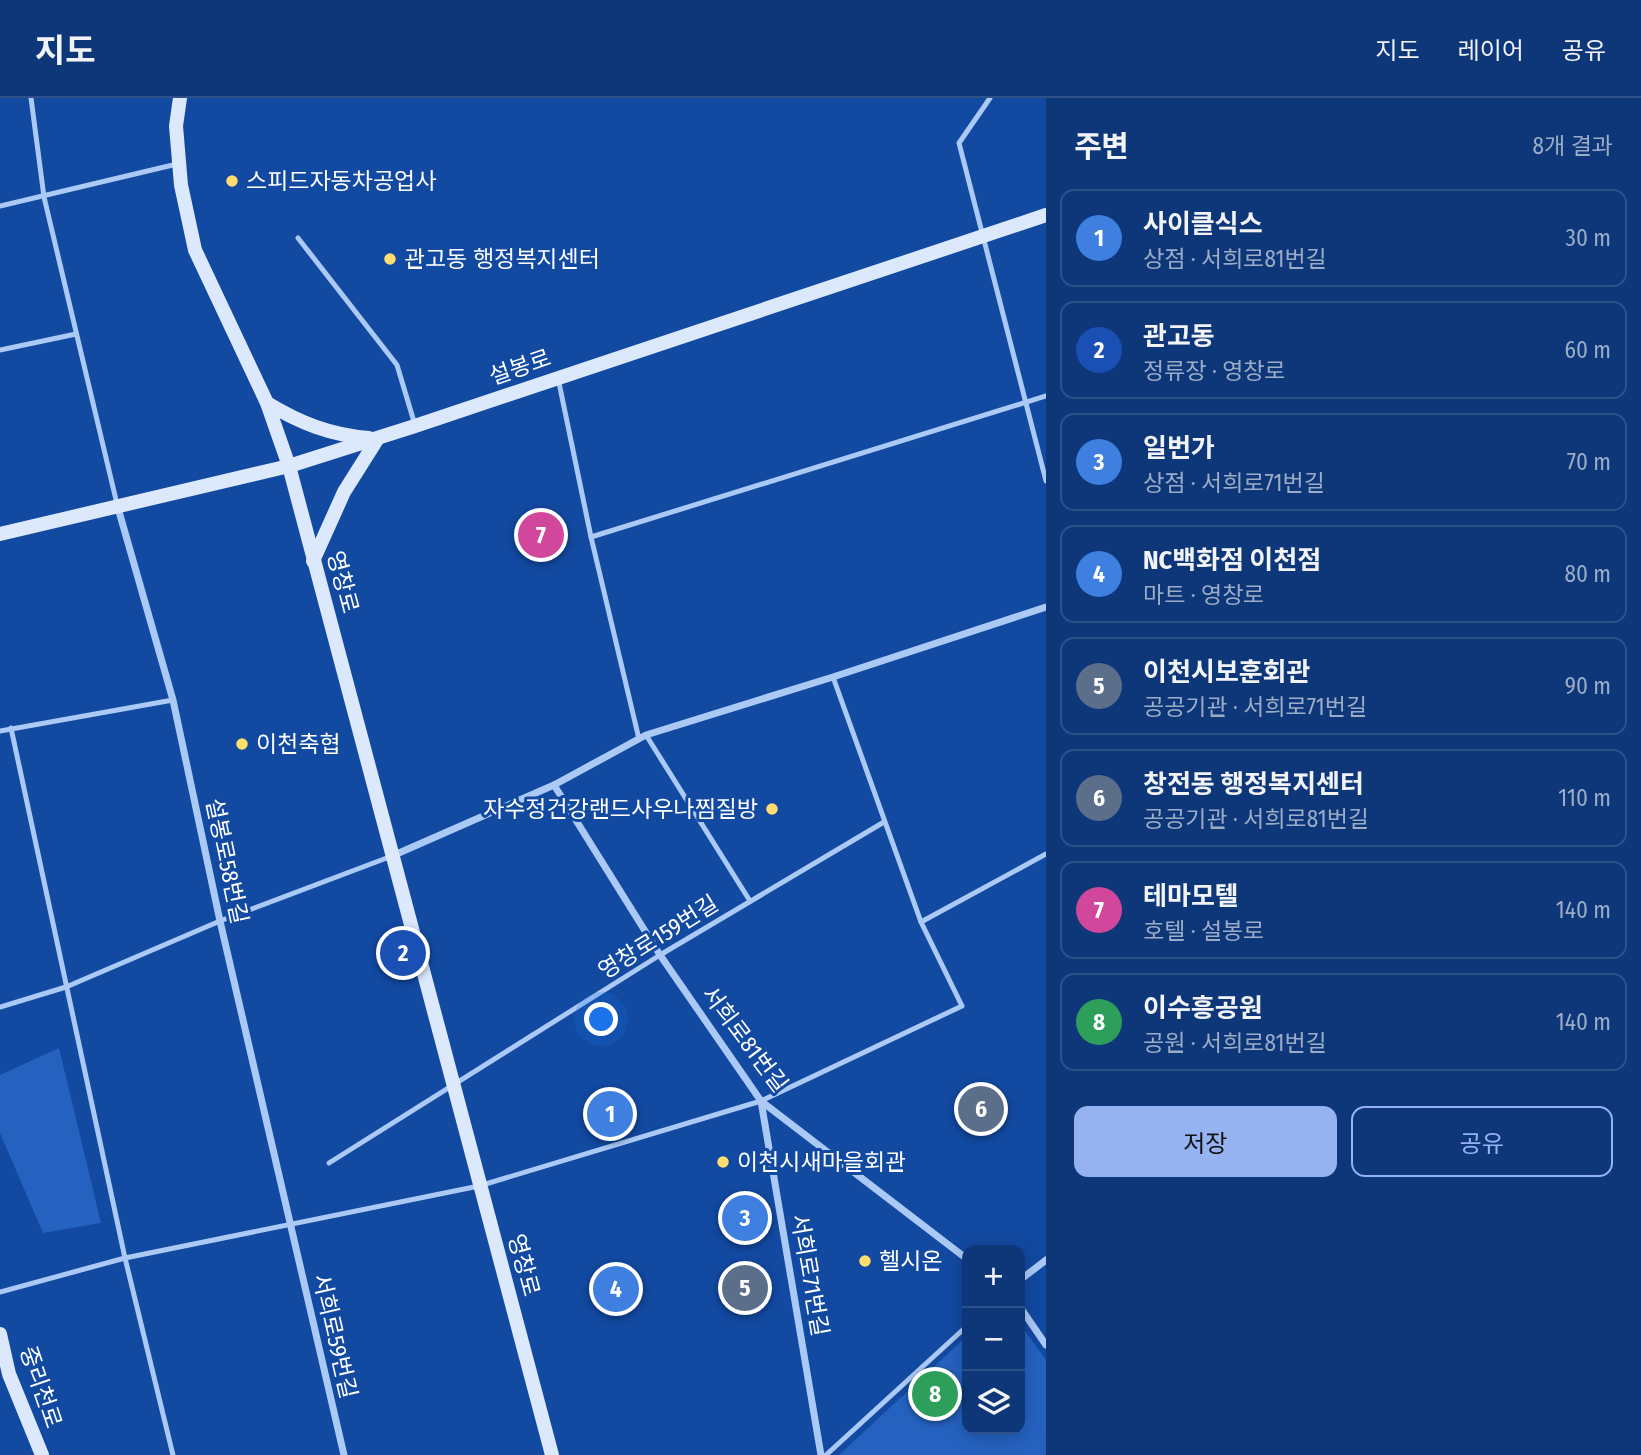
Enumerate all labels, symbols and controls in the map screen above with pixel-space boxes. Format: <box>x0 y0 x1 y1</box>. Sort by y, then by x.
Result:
text: 지도 <box>35 31 96 71</box>
text: 지도 <box>1375 37 1420 65</box>
text: 레이어 <box>1458 37 1524 65</box>
text: 공유 <box>1562 37 1606 65</box>
text: 주변 <box>1074 129 1129 165</box>
text: 8개 결과 <box>1533 132 1613 160</box>
place label: 스피드자동차공업사 <box>246 167 436 195</box>
marker: 스피드자동차공업사 <box>224 173 240 189</box>
text: 사이클식스 <box>1143 209 1263 240</box>
text: 1 <box>1094 224 1104 252</box>
text: 30 m <box>1566 224 1611 252</box>
place label: 관고동 행정복지센터 <box>404 245 600 273</box>
text: 상점 · 서희로81번길 <box>1143 245 1327 273</box>
marker: 관고동 행정복지센터 <box>382 251 398 267</box>
text: 관고동 <box>1143 321 1215 352</box>
text: 2 <box>1094 336 1104 364</box>
text: 60 m <box>1565 336 1611 364</box>
street label: 설봉로 <box>485 343 555 391</box>
text: 정류장 · 영창로 <box>1143 357 1286 385</box>
text: 일번가 <box>1143 433 1215 464</box>
text: 3 <box>1094 448 1104 476</box>
text: 70 m <box>1567 448 1611 476</box>
text: 상점 · 서희로71번길 <box>1143 469 1325 497</box>
pin: 7 <box>518 509 564 561</box>
text: NC백화점 이천점 <box>1143 545 1321 576</box>
street label: 영창로 <box>321 548 365 616</box>
text: 4 <box>1093 560 1105 588</box>
text: 80 m <box>1564 560 1611 588</box>
text: 마트 · 영창로 <box>1143 581 1265 609</box>
text: 이천시보훈회관 <box>1143 657 1310 688</box>
text: 5 <box>1093 672 1105 700</box>
text: 90 m <box>1565 672 1611 700</box>
text: 공공기관 · 서희로71번길 <box>1143 693 1367 721</box>
place label: 이천축협 <box>256 730 341 758</box>
marker: 이천축협 <box>234 736 250 752</box>
text: 창전동 행정복지센터 <box>1143 769 1364 800</box>
text: 6 <box>1093 784 1105 812</box>
text: 110 m <box>1558 784 1611 812</box>
place label: 자수정건강랜드사우나찜질방 <box>483 795 758 823</box>
street label: 설봉로58번길 <box>200 796 254 926</box>
marker: 자수정건강랜드사우나찜질방 <box>764 801 780 817</box>
text: 공공기관 · 서희로81번길 <box>1143 805 1369 833</box>
text: 테마모텔 <box>1143 881 1239 912</box>
street label: 영창로159번길 <box>593 889 723 985</box>
text: 7 <box>1094 896 1104 924</box>
text: 140 m <box>1556 896 1611 924</box>
text: 호텔 · 설봉로 <box>1143 917 1265 945</box>
pin: 2 <box>380 927 426 979</box>
street label: 서희로81번길 <box>696 980 794 1098</box>
text: 이수흥공원 <box>1143 993 1263 1024</box>
your location <box>584 1002 618 1036</box>
text: 8 <box>1093 1008 1105 1036</box>
text: 140 m <box>1556 1008 1611 1036</box>
text: 공원 · 서희로81번길 <box>1143 1029 1327 1057</box>
pin: 6 <box>958 1083 1004 1135</box>
pin: 1 <box>587 1088 633 1140</box>
button: 저장 <box>1074 1106 1337 1177</box>
button: 공유 <box>1351 1106 1613 1177</box>
place label: 이천시새마을회관 <box>737 1148 906 1176</box>
marker: 이천시새마을회관 <box>715 1154 731 1170</box>
pin: 3 <box>722 1192 768 1244</box>
street label: 서희로71번길 <box>785 1212 835 1338</box>
street label: 영창로 <box>502 1231 546 1299</box>
map controls <box>962 1245 1025 1434</box>
button: + <box>962 1245 1025 1308</box>
place label: 헬시온 <box>879 1247 942 1275</box>
marker: 헬시온 <box>857 1253 873 1269</box>
pin: 5 <box>722 1262 768 1314</box>
pin: 4 <box>593 1263 639 1315</box>
street label: 서희로59번길 <box>307 1271 363 1401</box>
button: − <box>962 1308 1025 1371</box>
street label: 중리천로 <box>14 1342 68 1432</box>
pin: 8 <box>912 1368 958 1420</box>
button: layers <box>962 1371 1025 1434</box>

